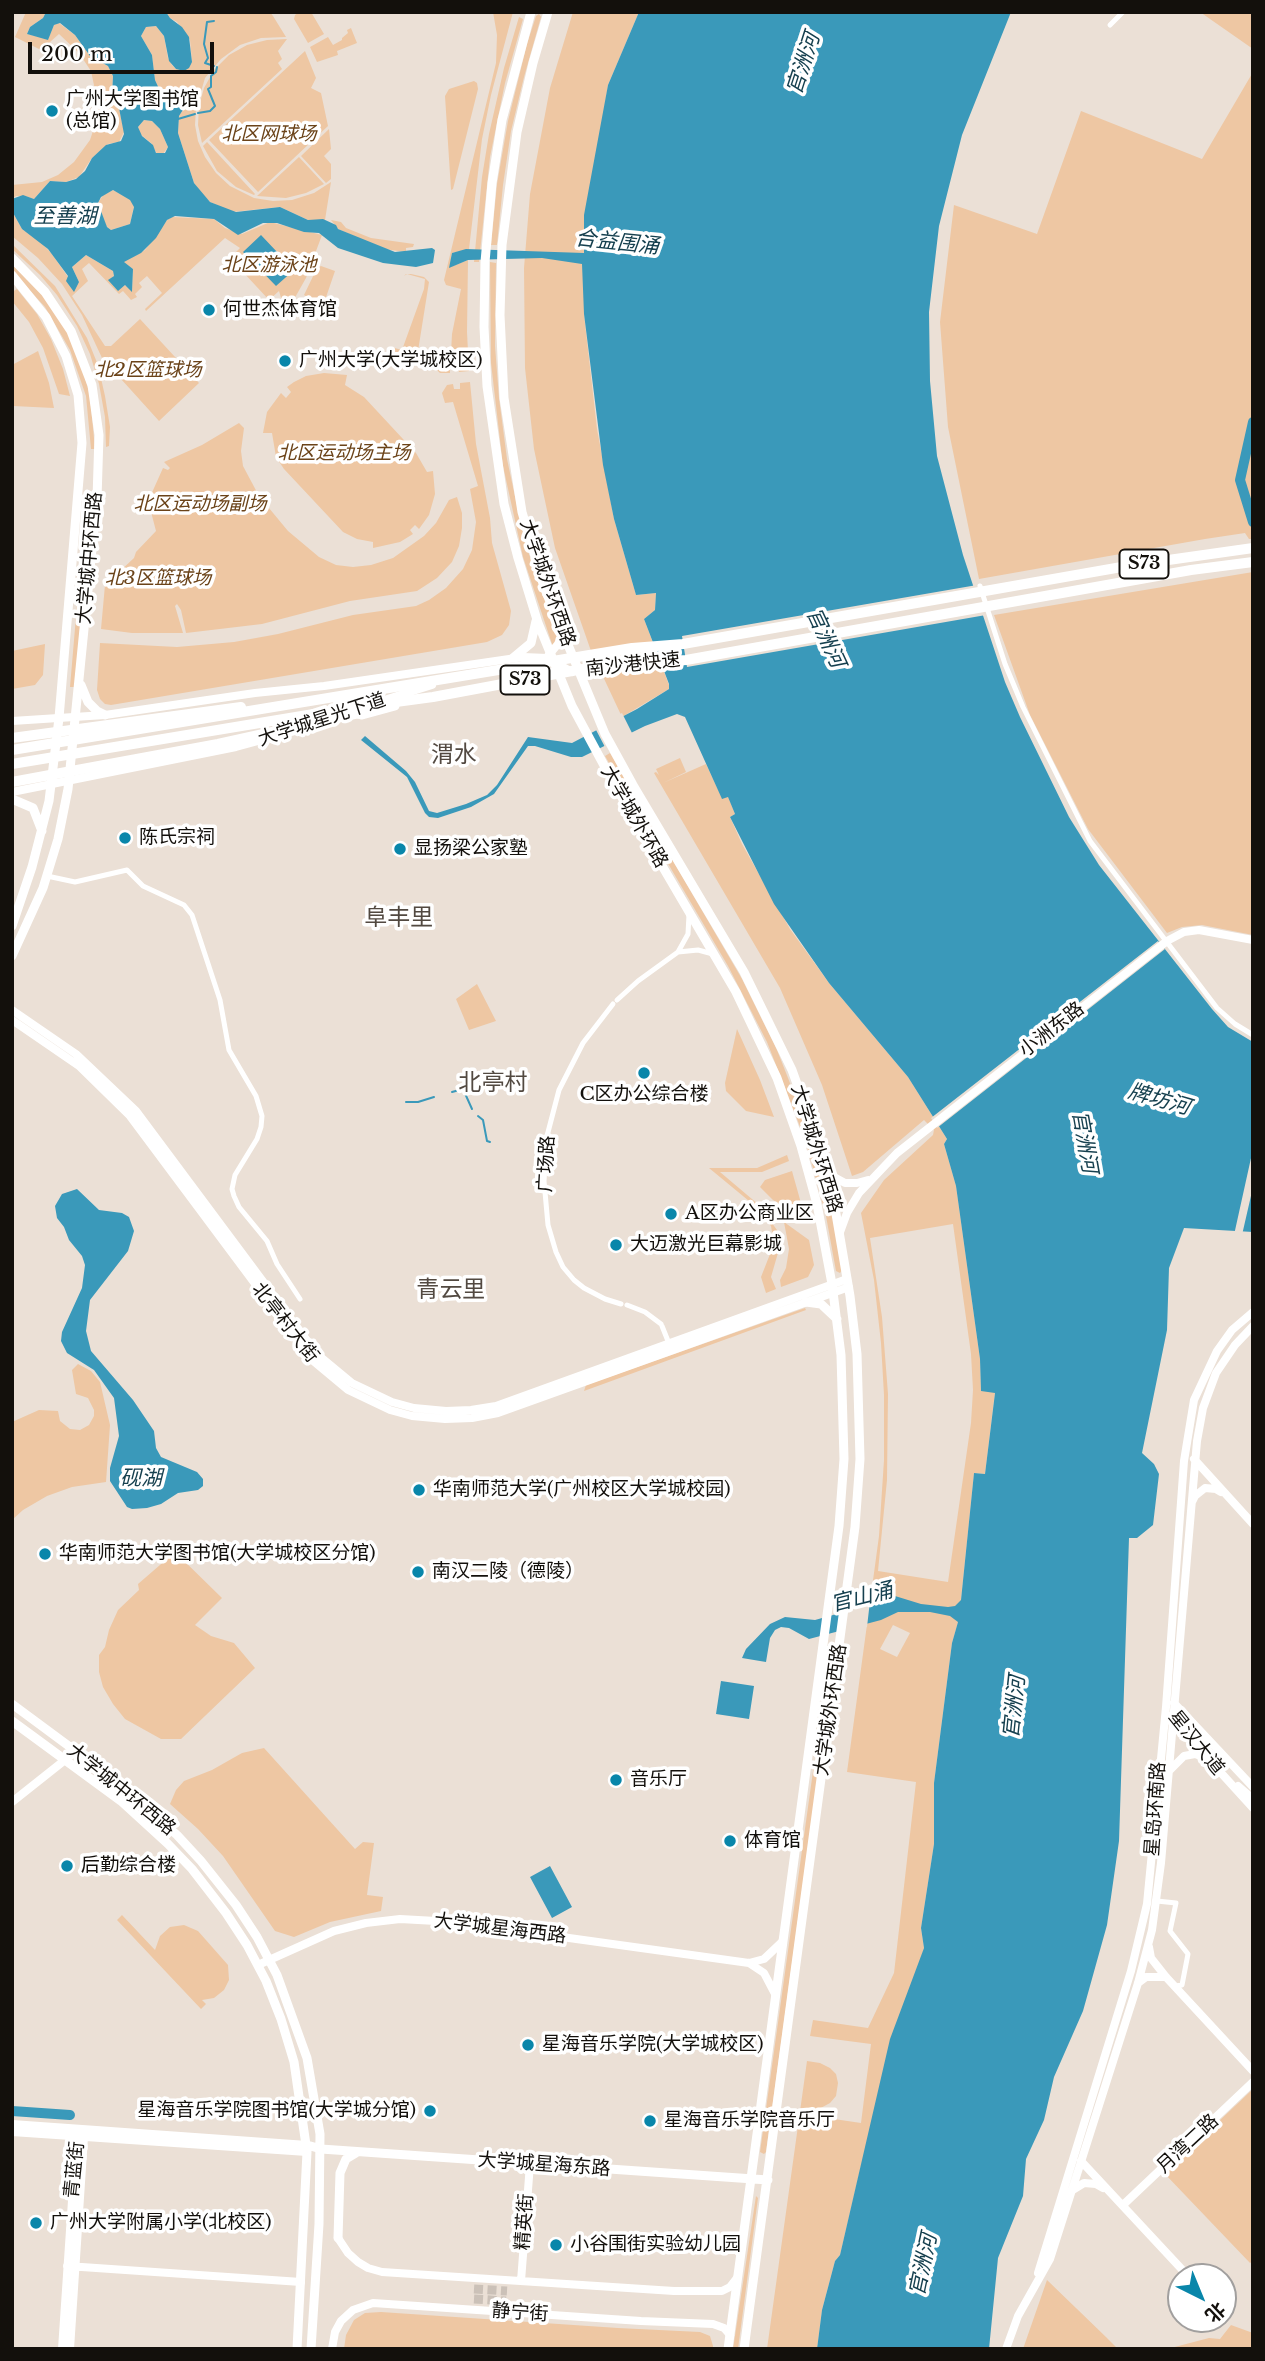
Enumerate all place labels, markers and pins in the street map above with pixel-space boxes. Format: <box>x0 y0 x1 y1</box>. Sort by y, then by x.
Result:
place label: 广州大学图书馆 (总馆) <box>66 89 199 133</box>
marker: 广州大学图书馆 (总馆) <box>44 103 60 119</box>
place label: 何世杰体育馆 <box>223 299 337 321</box>
marker: 何世杰体育馆 <box>201 302 217 318</box>
place label: 广州大学(大学城校区) <box>299 350 483 372</box>
marker: 广州大学(大学城校区) <box>277 353 293 369</box>
place label: 陈氏宗祠 <box>139 827 215 849</box>
marker: 陈氏宗祠 <box>117 830 133 846</box>
place label: 显扬梁公家塾 <box>414 838 528 860</box>
marker: 显扬梁公家塾 <box>392 841 408 857</box>
marker: C区办公综合楼 <box>636 1065 652 1081</box>
place label: C区办公综合楼 <box>579 1084 709 1106</box>
place label: A区办公商业区 <box>685 1203 814 1225</box>
marker: A区办公商业区 <box>663 1206 679 1222</box>
place label: 大迈激光巨幕影城 <box>630 1234 782 1256</box>
marker: 大迈激光巨幕影城 <box>608 1237 624 1253</box>
place label: 华南师范大学(广州校区大学城校园) <box>433 1479 731 1501</box>
marker: 华南师范大学(广州校区大学城校园) <box>411 1482 427 1498</box>
place label: 华南师范大学图书馆(大学城校区分馆) <box>59 1543 376 1565</box>
marker: 华南师范大学图书馆(大学城校区分馆) <box>37 1546 53 1562</box>
place label: 南汉二陵（德陵） <box>432 1561 584 1583</box>
marker: 南汉二陵（德陵） <box>410 1564 426 1580</box>
place label: 音乐厅 <box>630 1769 687 1791</box>
marker: 音乐厅 <box>608 1772 624 1788</box>
place label: 体育馆 <box>744 1830 801 1852</box>
marker: 体育馆 <box>722 1833 738 1849</box>
place label: 后勤综合楼 <box>81 1855 176 1877</box>
marker: 后勤综合楼 <box>59 1858 75 1874</box>
place label: 星海音乐学院(大学城校区) <box>542 2034 764 2056</box>
marker: 星海音乐学院(大学城校区) <box>520 2037 536 2053</box>
place label: 星海音乐学院图书馆(大学城分馆) <box>137 2100 416 2122</box>
marker: 星海音乐学院图书馆(大学城分馆) <box>422 2103 438 2119</box>
place label: 星海音乐学院音乐厅 <box>664 2110 835 2132</box>
marker: 星海音乐学院音乐厅 <box>642 2113 658 2129</box>
place label: 广州大学附属小学(北校区) <box>50 2212 272 2234</box>
marker: 广州大学附属小学(北校区) <box>28 2215 44 2231</box>
place label: 小谷围街实验幼儿园 <box>570 2234 741 2256</box>
marker: 小谷围街实验幼儿园 <box>548 2237 564 2253</box>

